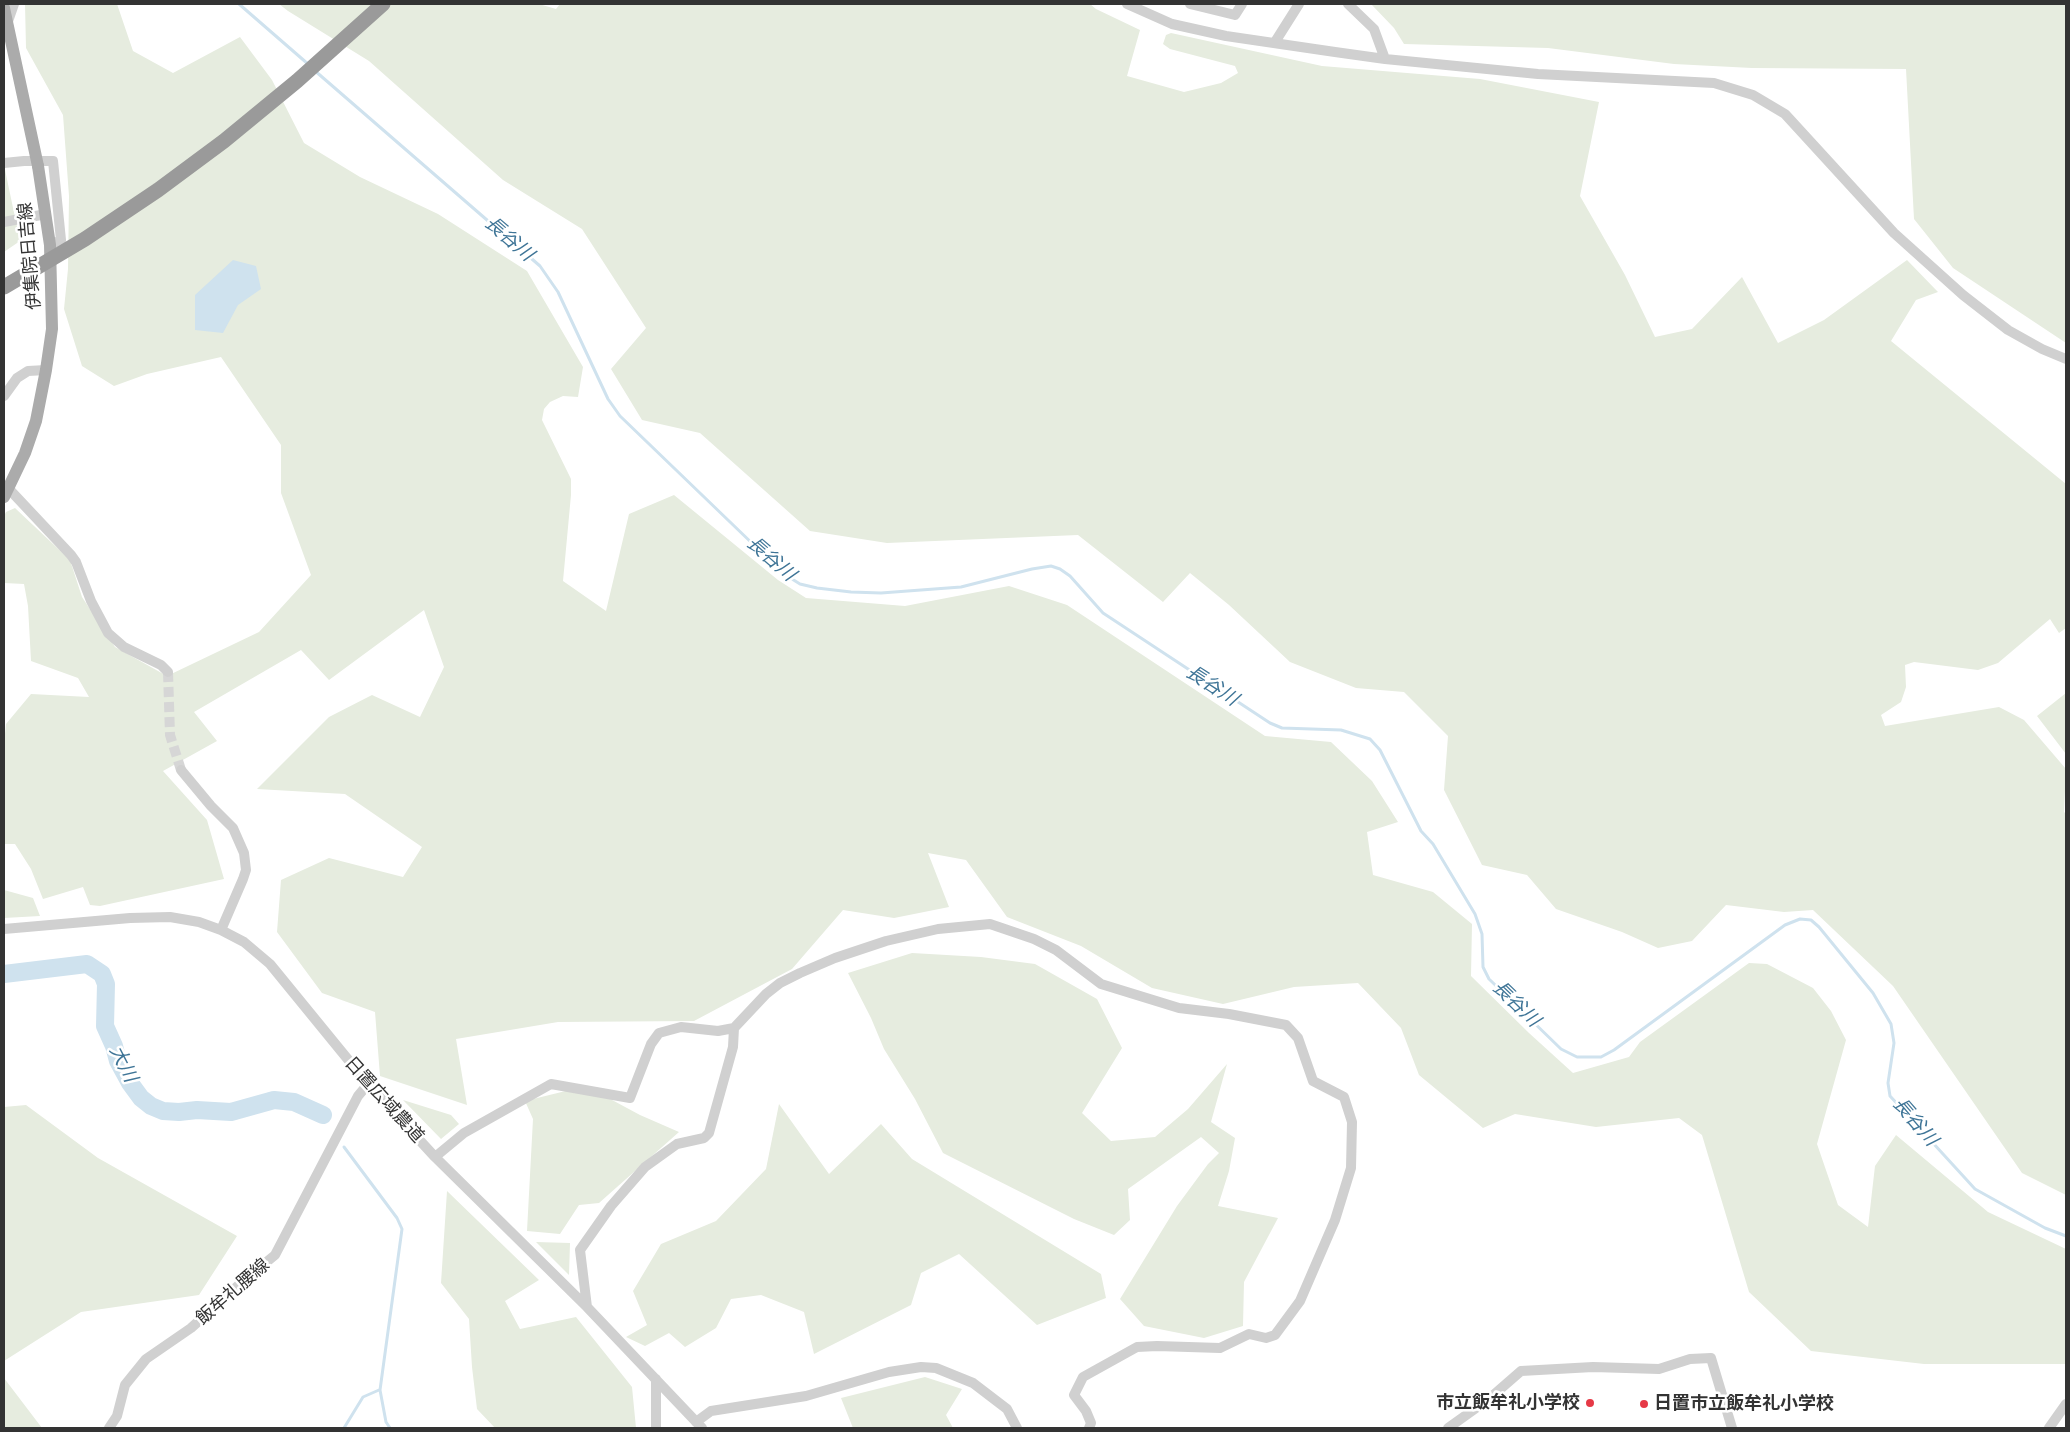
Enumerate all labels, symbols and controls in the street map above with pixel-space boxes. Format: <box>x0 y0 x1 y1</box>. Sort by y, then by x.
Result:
street label: 伊集院日吉線 <box>15 201 45 311</box>
water label: 長谷川 <box>480 212 538 266</box>
water label: 長谷川 <box>742 532 800 586</box>
water label: 長谷川 <box>1182 661 1242 711</box>
water label: 長谷川 <box>1488 976 1544 1032</box>
water label: 大川 <box>104 1042 142 1086</box>
street label: 日置広域農道 <box>340 1053 428 1147</box>
water label: 長谷川 <box>1888 1093 1942 1151</box>
street label: 飯牟礼腰線 <box>192 1254 274 1330</box>
place label: 市立飯牟礼小学校 <box>1436 1392 1580 1414</box>
place label: 日置市立飯牟礼小学校 <box>1654 1393 1834 1415</box>
marker: 市立飯牟礼小学校 <box>1584 1397 1596 1409</box>
marker: 日置市立飯牟礼小学校 <box>1638 1398 1650 1410</box>

